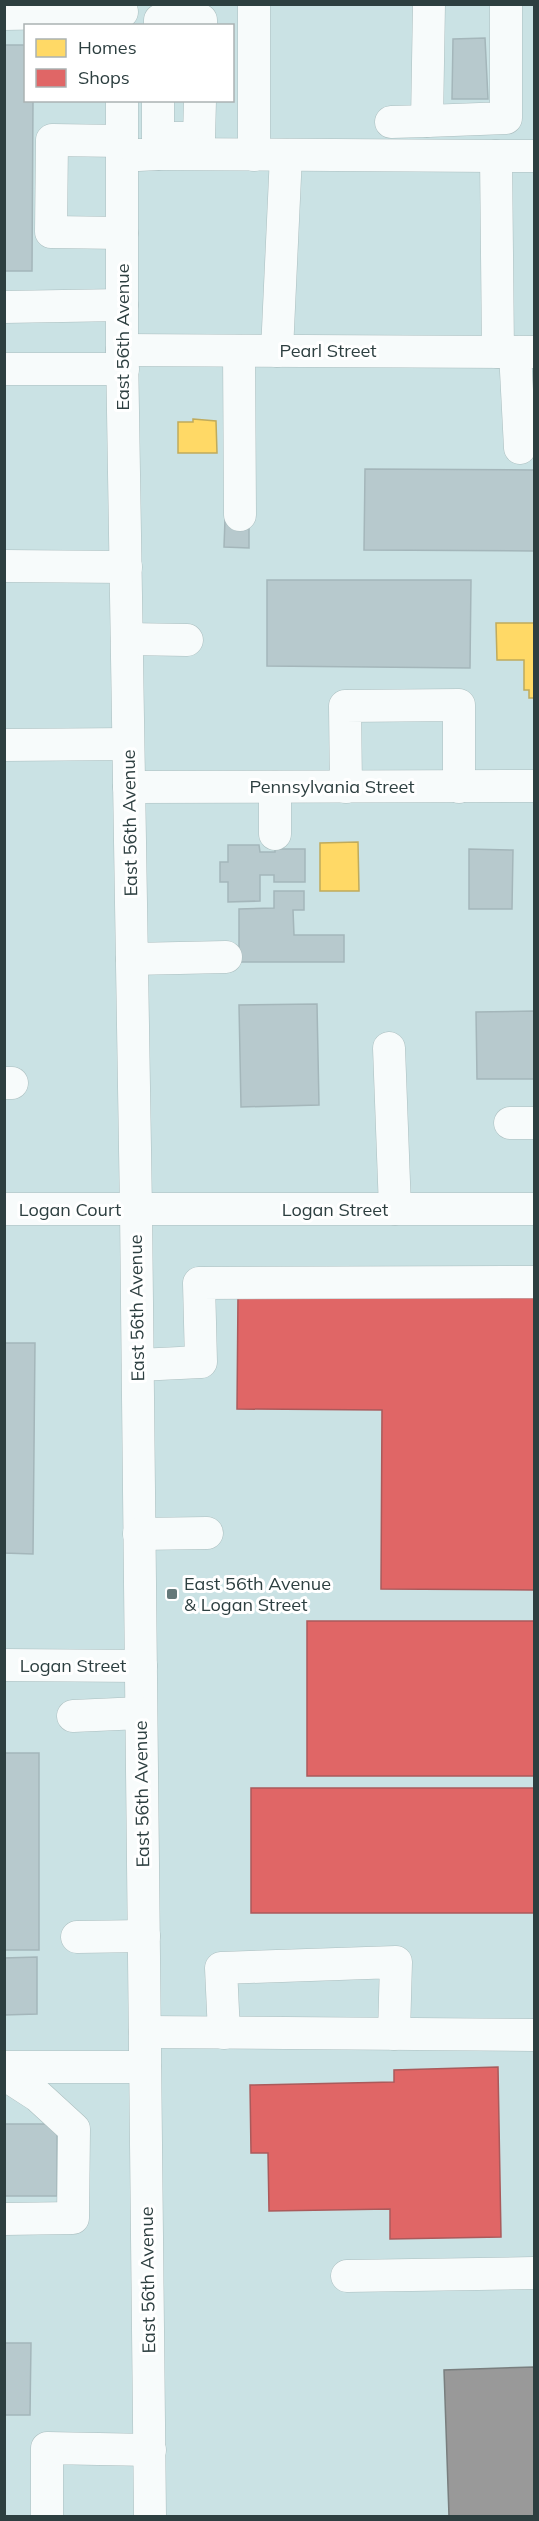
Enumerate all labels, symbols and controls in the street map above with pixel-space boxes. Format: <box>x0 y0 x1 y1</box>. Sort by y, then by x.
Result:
legend <box>24 24 234 102</box>
text: Homes <box>78 36 137 59</box>
text: Shops <box>78 66 130 89</box>
street label: East 56th Avenue <box>111 264 134 410</box>
street label: Pearl Street <box>279 339 377 362</box>
street label: East 56th Avenue <box>117 749 142 897</box>
street label: Pennsylvania Street <box>249 775 415 798</box>
street label: Logan Court <box>19 1198 121 1221</box>
street label: Logan Street <box>282 1198 388 1221</box>
street label: East 56th Avenue <box>124 1234 149 1382</box>
place label: East 56th Avenue & Logan Street <box>184 1572 331 1616</box>
marker: East 56th Avenue & Logan Street <box>165 1587 179 1601</box>
street label: Logan Street <box>20 1654 126 1677</box>
street label: East 56th Avenue <box>129 1720 154 1868</box>
street label: East 56th Avenue <box>135 2206 160 2354</box>

